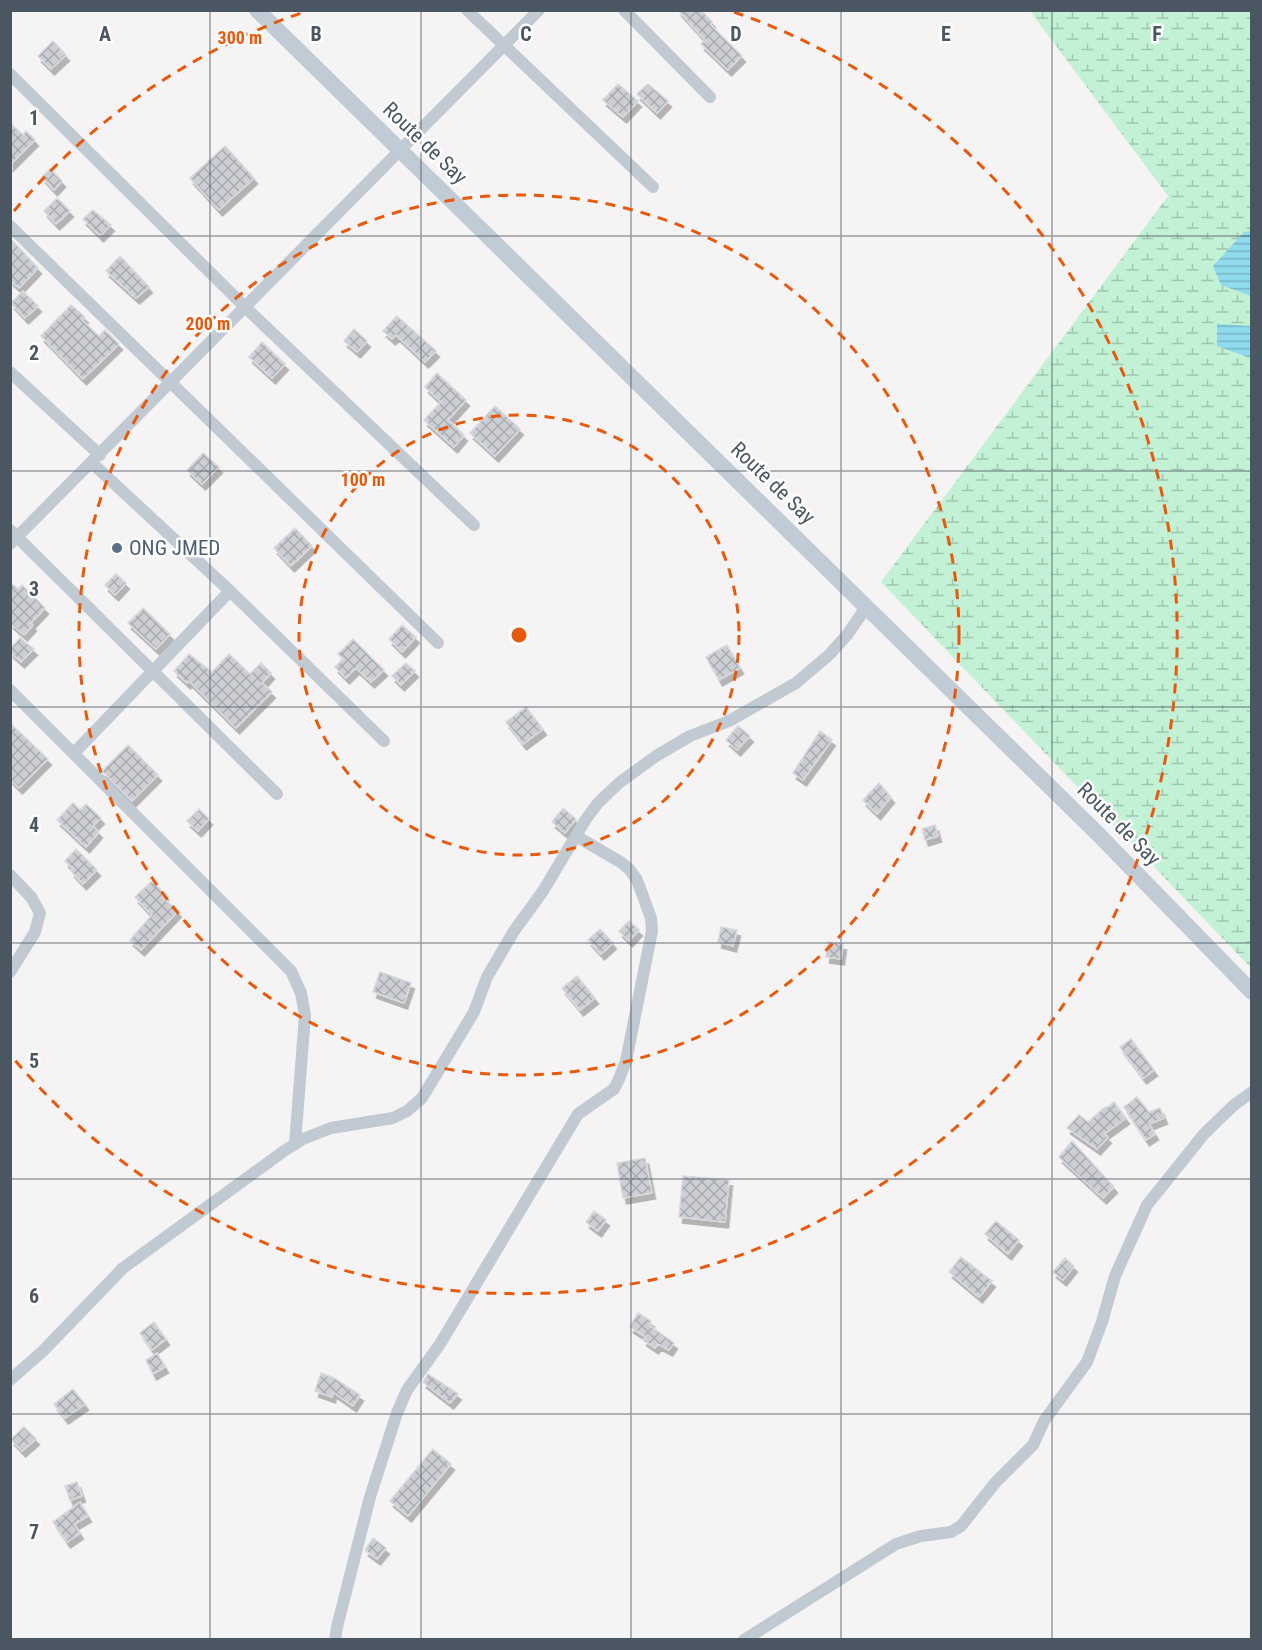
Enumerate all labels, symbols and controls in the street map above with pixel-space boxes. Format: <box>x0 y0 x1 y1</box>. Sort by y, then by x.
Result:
text: A <box>99 22 111 46</box>
text: B <box>310 22 322 46</box>
text: C <box>520 22 532 46</box>
text: D <box>730 22 742 46</box>
text: E <box>941 22 951 46</box>
text: F <box>1152 22 1162 46</box>
text: 300 m <box>218 27 262 48</box>
street label: Route de Say <box>378 97 472 189</box>
text: 1 <box>29 106 39 130</box>
text: 200 m <box>186 313 230 334</box>
text: 2 <box>29 341 39 365</box>
street label: Route de Say <box>726 437 820 529</box>
text: 100 m <box>341 469 385 490</box>
place label: ONG JMED <box>129 536 220 560</box>
marker: ONG JMED <box>110 541 124 555</box>
text: 3 <box>29 577 39 601</box>
centre of rings <box>509 625 529 645</box>
street label: Route de Say <box>1073 778 1166 871</box>
text: 4 <box>29 813 39 837</box>
text: 5 <box>29 1049 39 1073</box>
text: 6 <box>29 1284 39 1308</box>
text: 7 <box>29 1520 39 1544</box>

